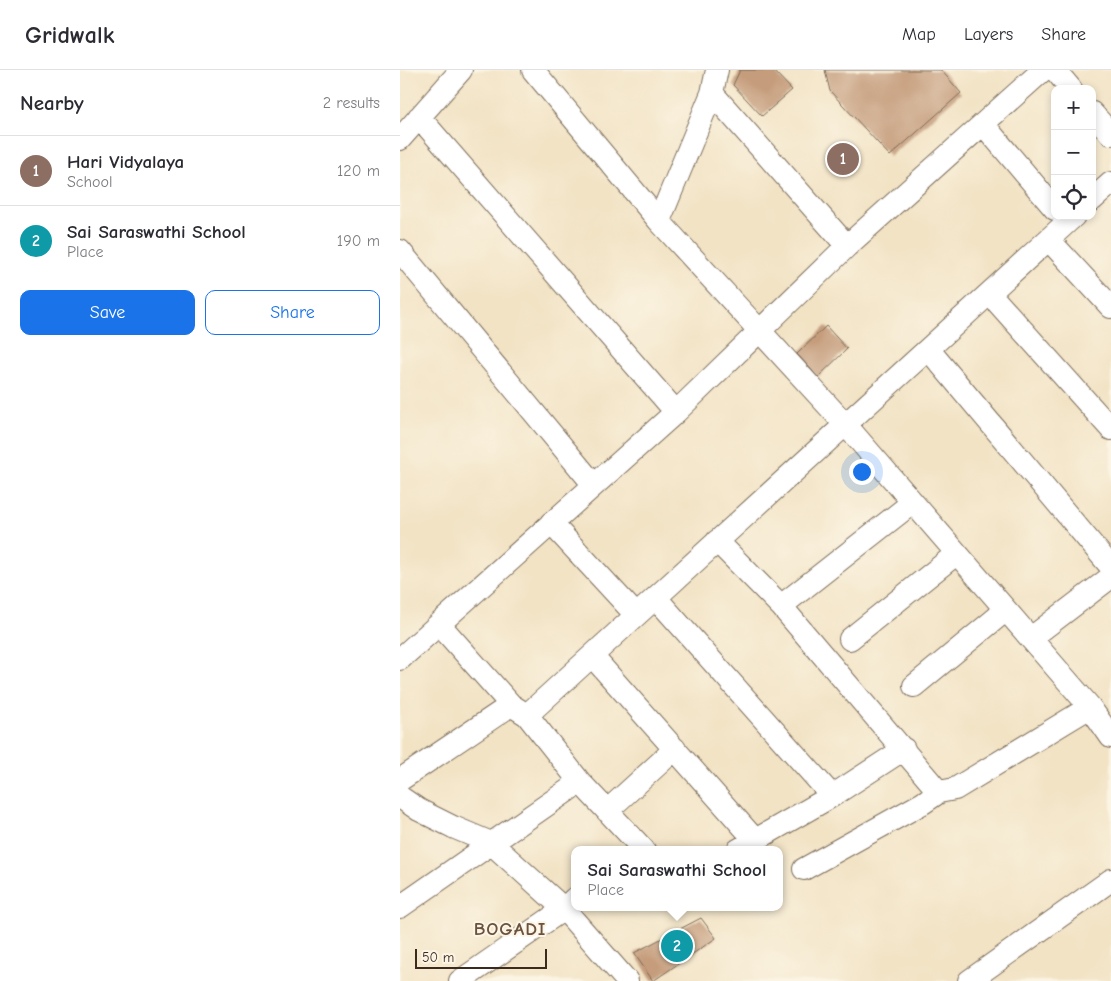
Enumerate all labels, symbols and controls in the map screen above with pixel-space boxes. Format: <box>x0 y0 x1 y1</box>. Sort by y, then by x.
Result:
text: Gridwalk <box>25 21 114 49</box>
text: Map <box>902 24 936 45</box>
text: Layers <box>964 24 1013 45</box>
text: Share <box>1041 24 1086 45</box>
map controls <box>1051 85 1096 220</box>
button: + <box>1051 85 1096 130</box>
text: Nearby <box>20 91 84 115</box>
text: 2 results <box>323 94 380 112</box>
button: − <box>1051 130 1096 175</box>
pin: 1 <box>827 140 859 178</box>
text: Hari Vidyalaya <box>67 151 184 173</box>
text: 1 <box>33 162 39 180</box>
text: 120 m <box>337 162 380 180</box>
text: School <box>67 173 113 191</box>
button: locate <box>1051 175 1096 220</box>
text: Sai Saraswathi School <box>67 221 246 243</box>
text: 2 <box>32 232 40 250</box>
text: 190 m <box>337 232 380 250</box>
text: Place <box>67 243 103 261</box>
button: Save <box>20 290 195 335</box>
button: Share <box>205 290 380 335</box>
your location <box>849 459 875 485</box>
popup <box>571 846 783 911</box>
text: Sai Saraswathi School <box>588 859 766 881</box>
text: Place <box>588 881 624 899</box>
district label: BOGADI <box>474 918 546 940</box>
pin: 2 <box>661 927 693 965</box>
scale bar <box>415 946 548 969</box>
text: 50 m <box>422 949 454 966</box>

